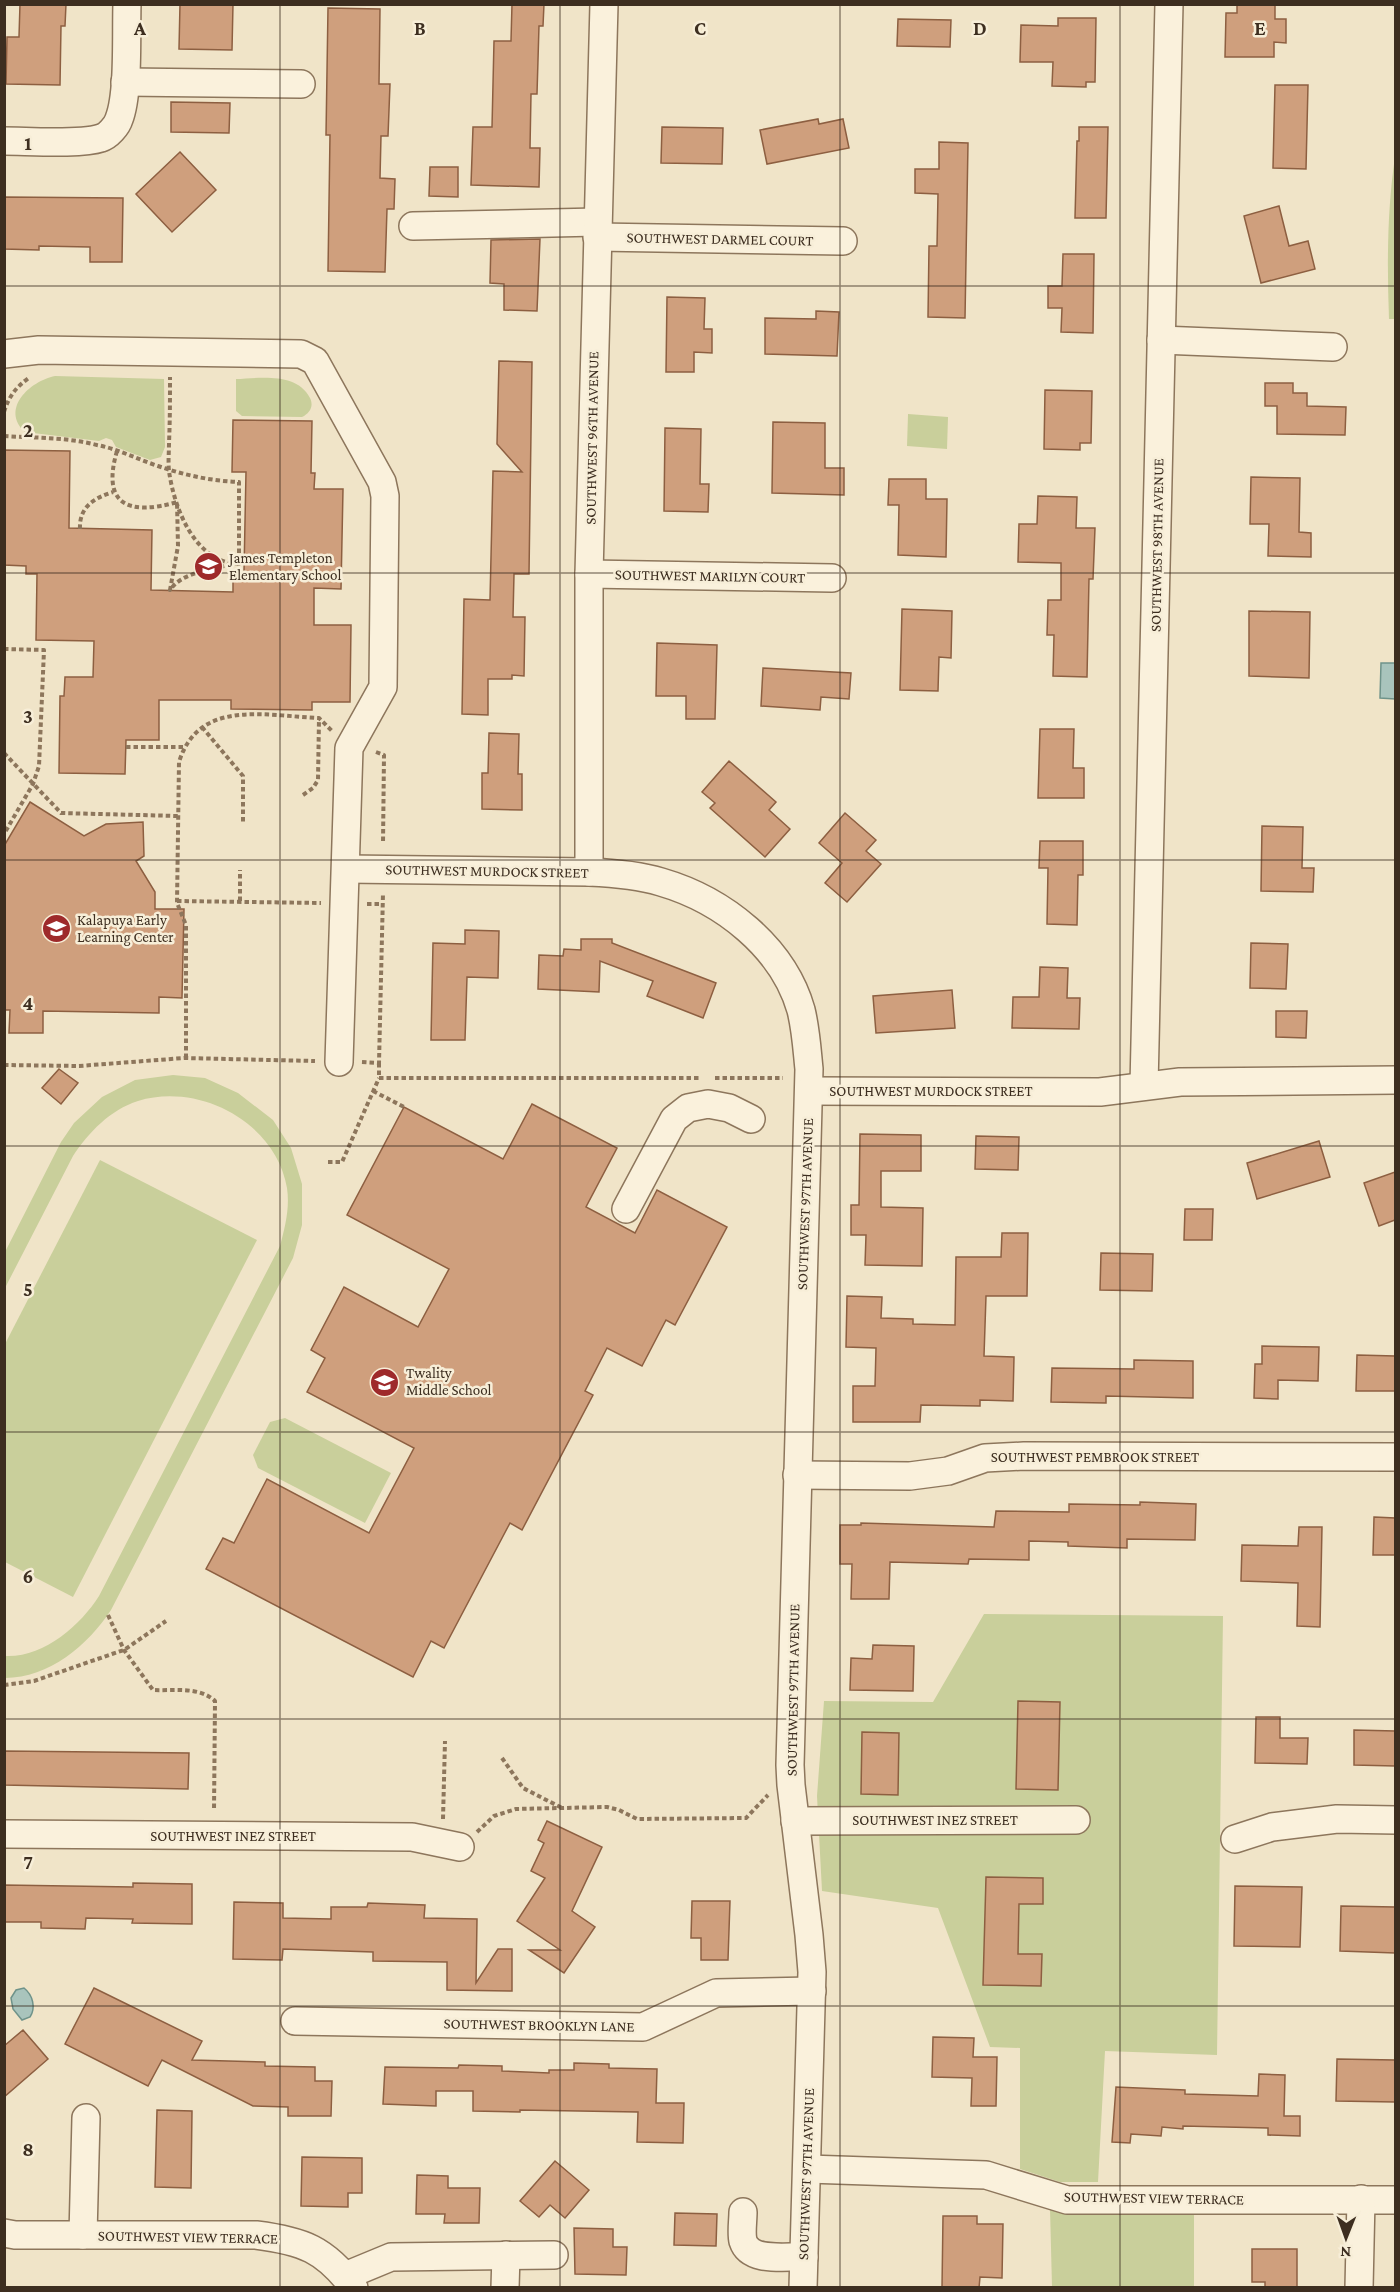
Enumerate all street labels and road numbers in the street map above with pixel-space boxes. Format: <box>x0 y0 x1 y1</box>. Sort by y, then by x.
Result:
street label: SOUTHWEST DARMEL COURT <box>626 229 814 249</box>
street label: SOUTHWEST 96TH AVENUE <box>582 351 602 525</box>
street label: SOUTHWEST 98TH AVENUE <box>1147 458 1167 632</box>
street label: SOUTHWEST MARILYN COURT <box>615 566 805 586</box>
street label: SOUTHWEST MURDOCK STREET <box>385 861 589 881</box>
street label: SOUTHWEST MURDOCK STREET <box>829 1083 1033 1099</box>
street label: SOUTHWEST 97TH AVENUE <box>794 1118 816 1290</box>
street label: SOUTHWEST PEMBROOK STREET <box>991 1449 1199 1465</box>
street label: SOUTHWEST 97TH AVENUE <box>783 1604 803 1776</box>
street label: SOUTHWEST INEZ STREET <box>852 1812 1018 1828</box>
street label: SOUTHWEST INEZ STREET <box>150 1828 316 1844</box>
street label: SOUTHWEST BROOKLYN LANE <box>443 2015 635 2035</box>
street label: SOUTHWEST 97TH AVENUE <box>795 2088 817 2260</box>
street label: SOUTHWEST VIEW TERRACE <box>1064 2188 1244 2208</box>
street label: SOUTHWEST VIEW TERRACE <box>98 2227 278 2247</box>

